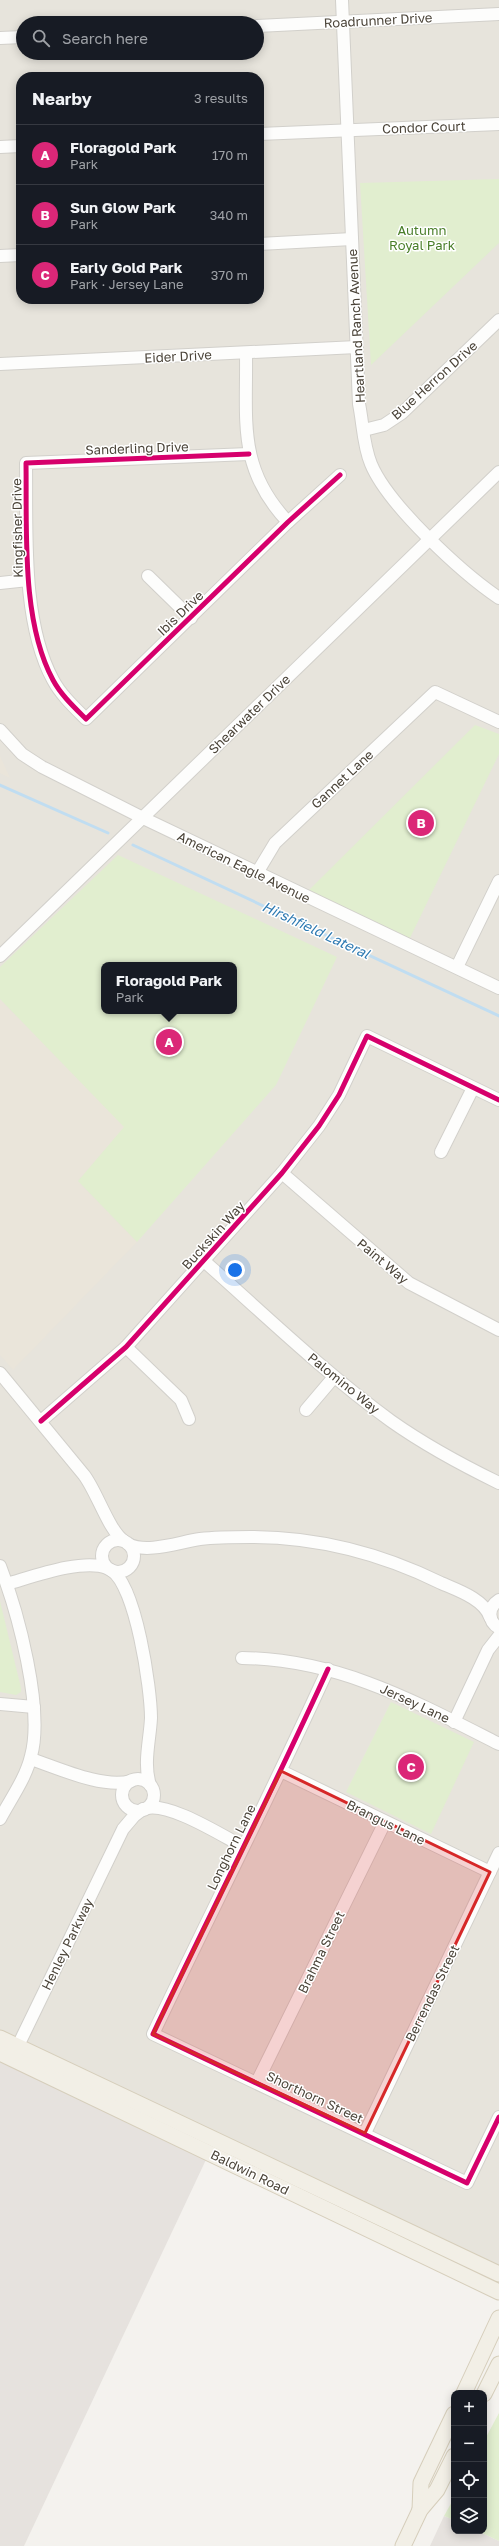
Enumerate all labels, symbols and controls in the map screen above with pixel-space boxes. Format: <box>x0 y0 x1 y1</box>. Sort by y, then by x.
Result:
street label: Roadrunner Drive <box>323 9 433 31</box>
search box <box>16 16 264 60</box>
icon: search <box>30 27 52 49</box>
text: Search here <box>62 29 148 47</box>
text: Nearby <box>32 88 92 109</box>
text: 3 results <box>194 90 248 106</box>
street label: Condor Court <box>382 118 466 136</box>
text: Floragold Park <box>70 138 176 156</box>
text: A <box>40 147 50 163</box>
text: 170 m <box>212 147 248 163</box>
text: Park <box>70 156 98 172</box>
text: Sun Glow Park <box>70 198 176 216</box>
text: B <box>40 207 50 223</box>
text: 340 m <box>210 207 248 223</box>
text: Park <box>70 216 98 232</box>
park label: Autumn Royal Park <box>389 222 456 253</box>
street label: Heartland Ranch Avenue <box>344 249 368 403</box>
text: Early Gold Park <box>70 258 182 276</box>
text: C <box>40 267 50 283</box>
text: 370 m <box>211 267 248 283</box>
text: Park · Jersey Lane <box>70 276 184 292</box>
street label: Blue Herron Drive <box>388 337 480 423</box>
street label: Eider Drive <box>144 346 212 366</box>
street label: Sanderling Drive <box>85 438 189 458</box>
street label: Kingfisher Drive <box>8 478 26 578</box>
street label: Ibis Drive <box>154 587 206 639</box>
street label: Shearwater Drive <box>205 671 293 757</box>
street label: Gannet Lane <box>308 746 376 812</box>
pin: B <box>408 808 434 838</box>
street label: American Eagle Avenue <box>175 828 313 906</box>
water label: Hirshfield Lateral <box>260 897 373 962</box>
popup <box>101 962 237 1014</box>
text: Floragold Park <box>116 971 222 989</box>
text: Park <box>116 989 144 1005</box>
pin: A <box>156 1027 182 1057</box>
street label: Buckskin Way <box>178 1197 248 1272</box>
street label: Paint Way <box>354 1235 412 1287</box>
your location <box>225 1260 245 1280</box>
street label: Palomino Way <box>305 1349 384 1417</box>
street label: Jersey Lane <box>378 1680 452 1726</box>
pin: C <box>398 1752 424 1782</box>
street label: Brangus Lane <box>344 1796 428 1848</box>
street label: Longhorn Lane <box>203 1801 259 1893</box>
street label: Henley Parkway <box>38 1895 96 1993</box>
street label: Brahma Street <box>294 1908 348 1996</box>
street label: Berrendas Street <box>402 1942 462 2044</box>
street label: Shorthorn Street <box>264 2068 366 2126</box>
street label: Baldwin Road <box>208 2146 292 2198</box>
map controls <box>451 2390 487 2534</box>
button: + <box>451 2390 487 2426</box>
button: − <box>451 2426 487 2462</box>
button: locate <box>451 2462 487 2498</box>
button: layers <box>451 2498 487 2534</box>

